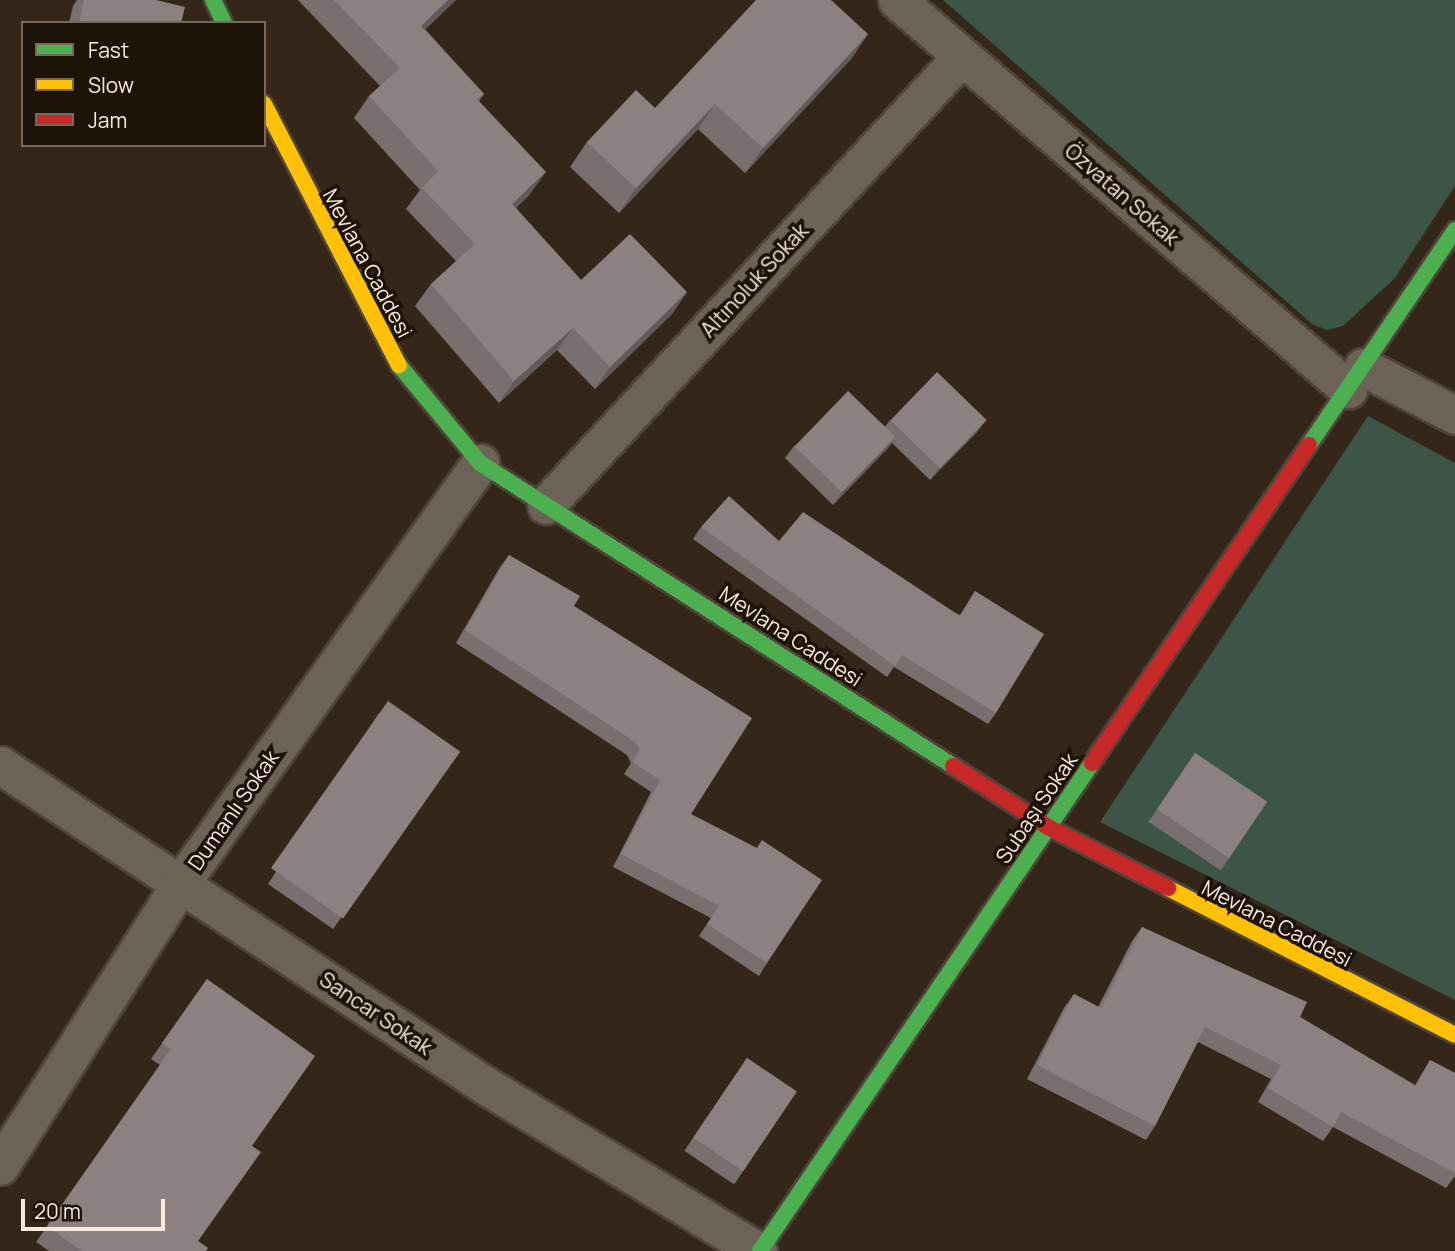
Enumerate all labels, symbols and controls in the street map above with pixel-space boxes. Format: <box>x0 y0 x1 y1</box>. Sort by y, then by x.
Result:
legend <box>21 21 266 147</box>
text: Fast <box>88 36 129 64</box>
text: Slow <box>88 71 134 99</box>
text: Jam <box>88 106 127 134</box>
street label: Özvatan Sokak <box>1060 138 1184 250</box>
street label: Mevlana Caddesi <box>318 184 418 342</box>
street label: Altınoluk Sokak <box>695 218 813 342</box>
street label: Mevlana Caddesi <box>715 581 867 691</box>
street label: Dumanlı Sokak <box>182 745 284 875</box>
street label: Subaşı Sokak <box>990 748 1082 868</box>
street label: Mevlana Caddesi <box>1198 874 1356 972</box>
street label: Sancar Sokak <box>315 966 437 1060</box>
scale bar <box>24 1184 168 1228</box>
text: 20 m <box>34 1197 81 1225</box>

